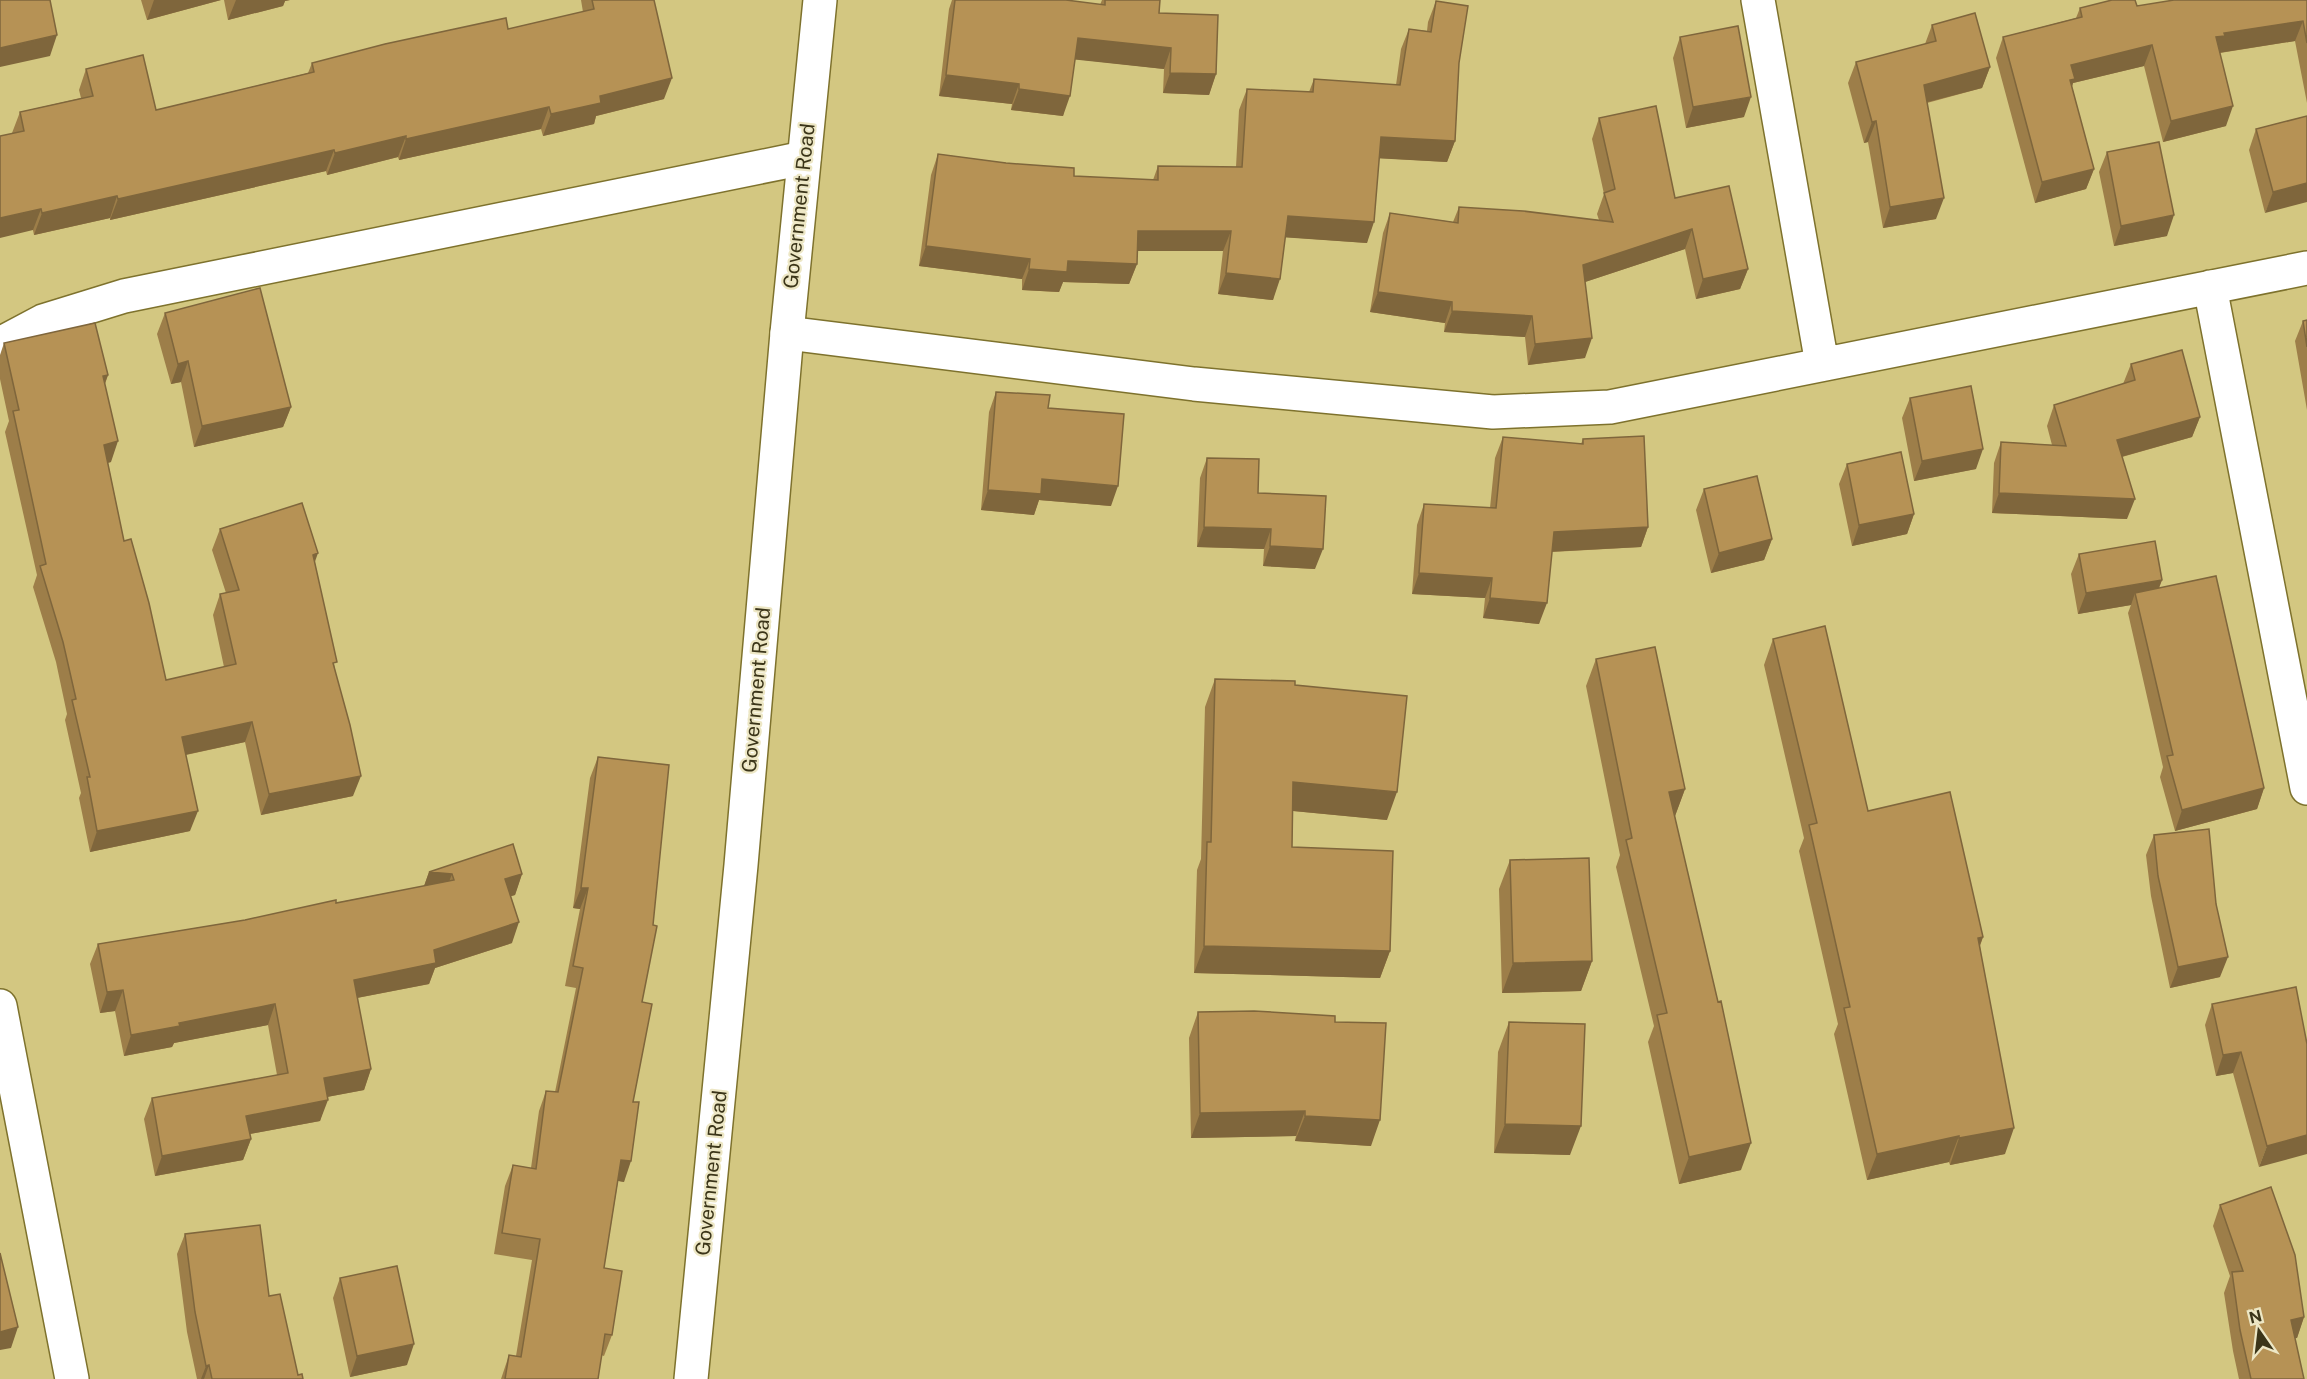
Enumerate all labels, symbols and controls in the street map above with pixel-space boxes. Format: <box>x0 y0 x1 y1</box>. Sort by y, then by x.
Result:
street label: Government Road <box>778 122 820 290</box>
street label: Government Road <box>737 606 775 774</box>
street label: Government Road <box>690 1089 732 1257</box>
north arrow <box>2229 1301 2289 1361</box>
text: N <box>2247 1306 2264 1328</box>

